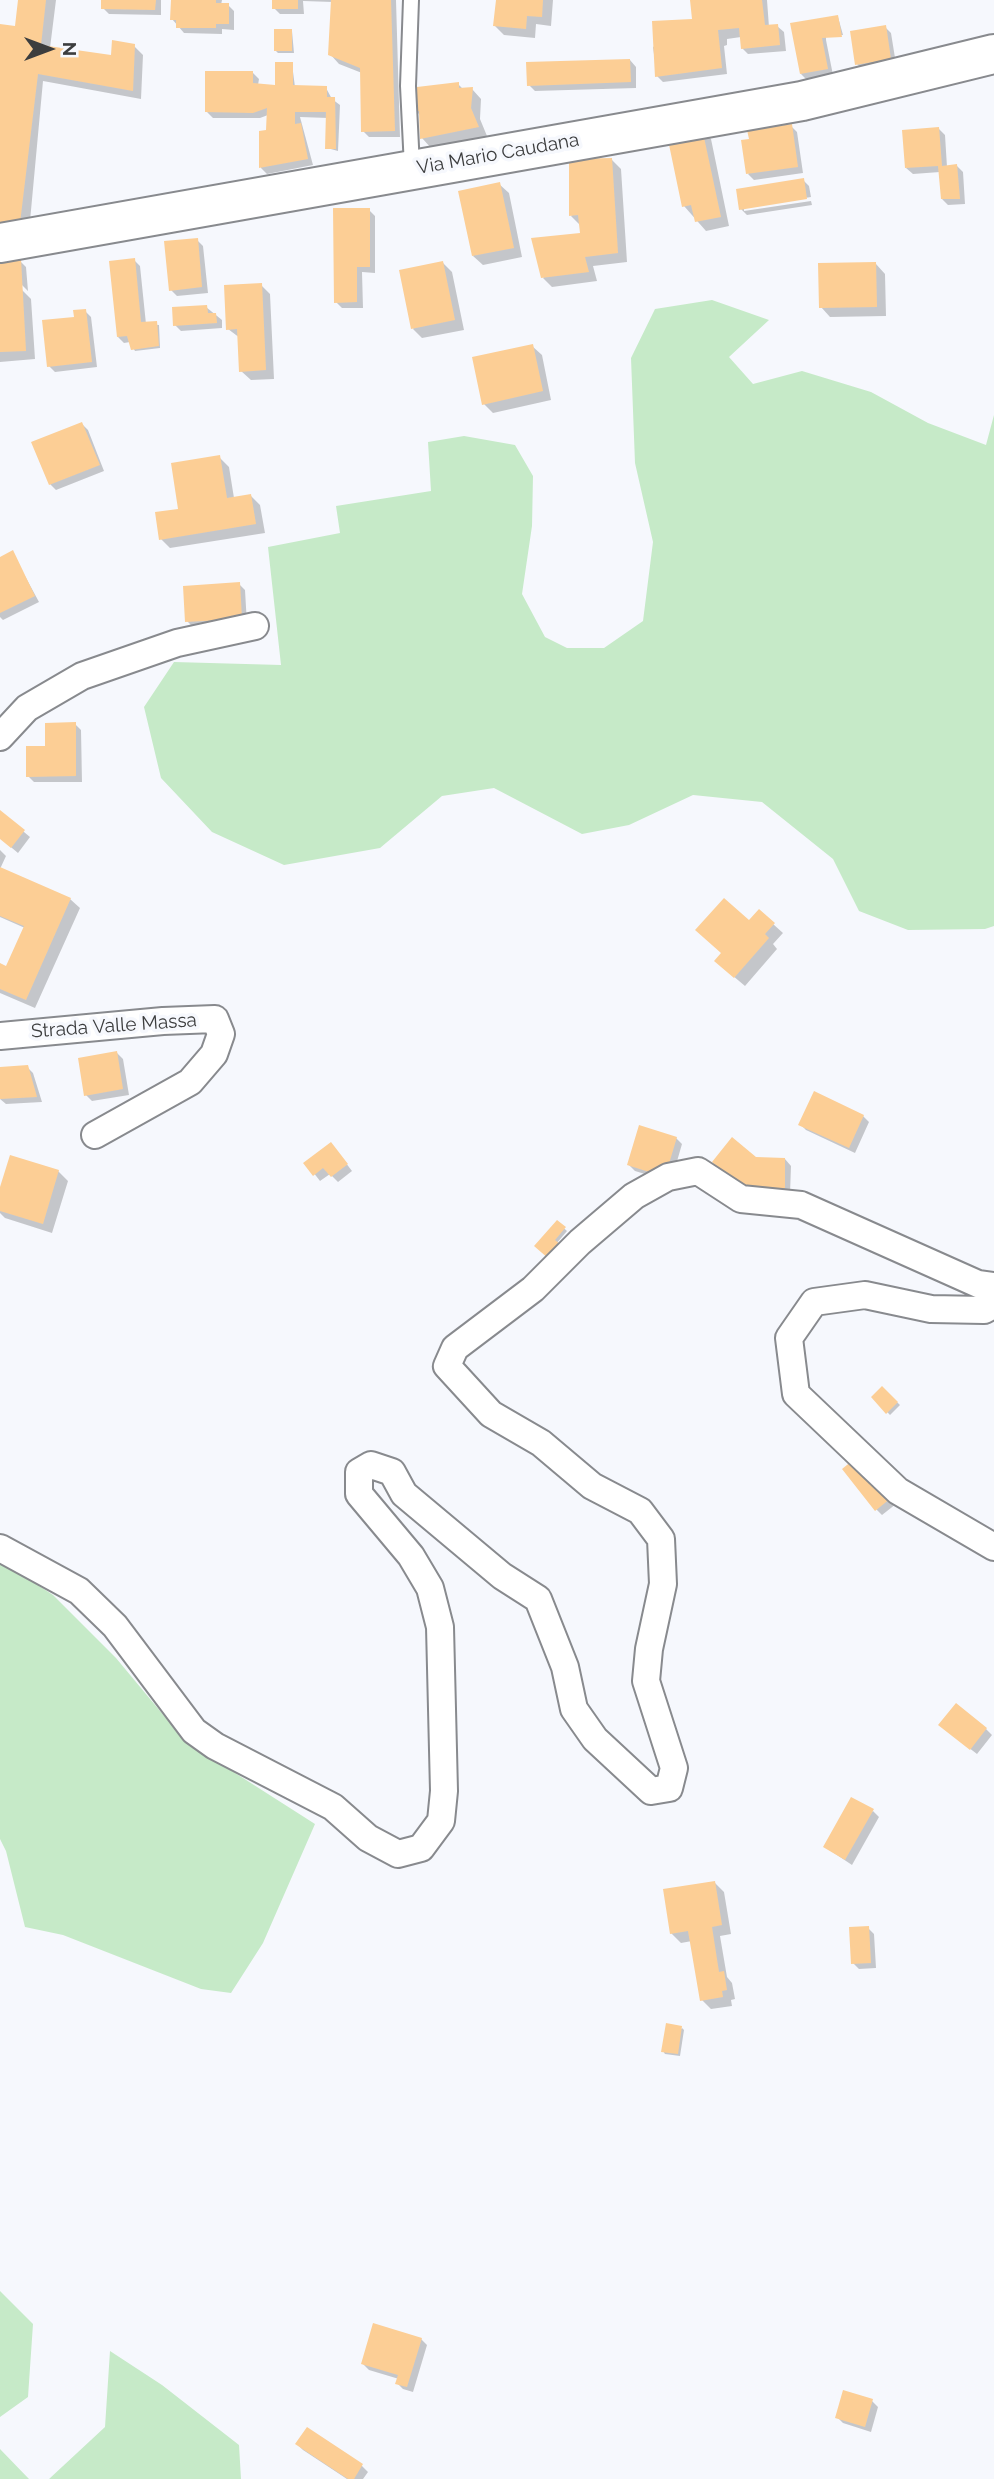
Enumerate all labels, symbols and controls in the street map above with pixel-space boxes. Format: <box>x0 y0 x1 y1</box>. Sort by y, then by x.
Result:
north arrow <box>14 14 84 84</box>
text: N <box>59 42 81 56</box>
street label: Via Mario Caudana <box>415 128 581 180</box>
street label: Strada Valle Massa <box>30 1009 198 1043</box>

